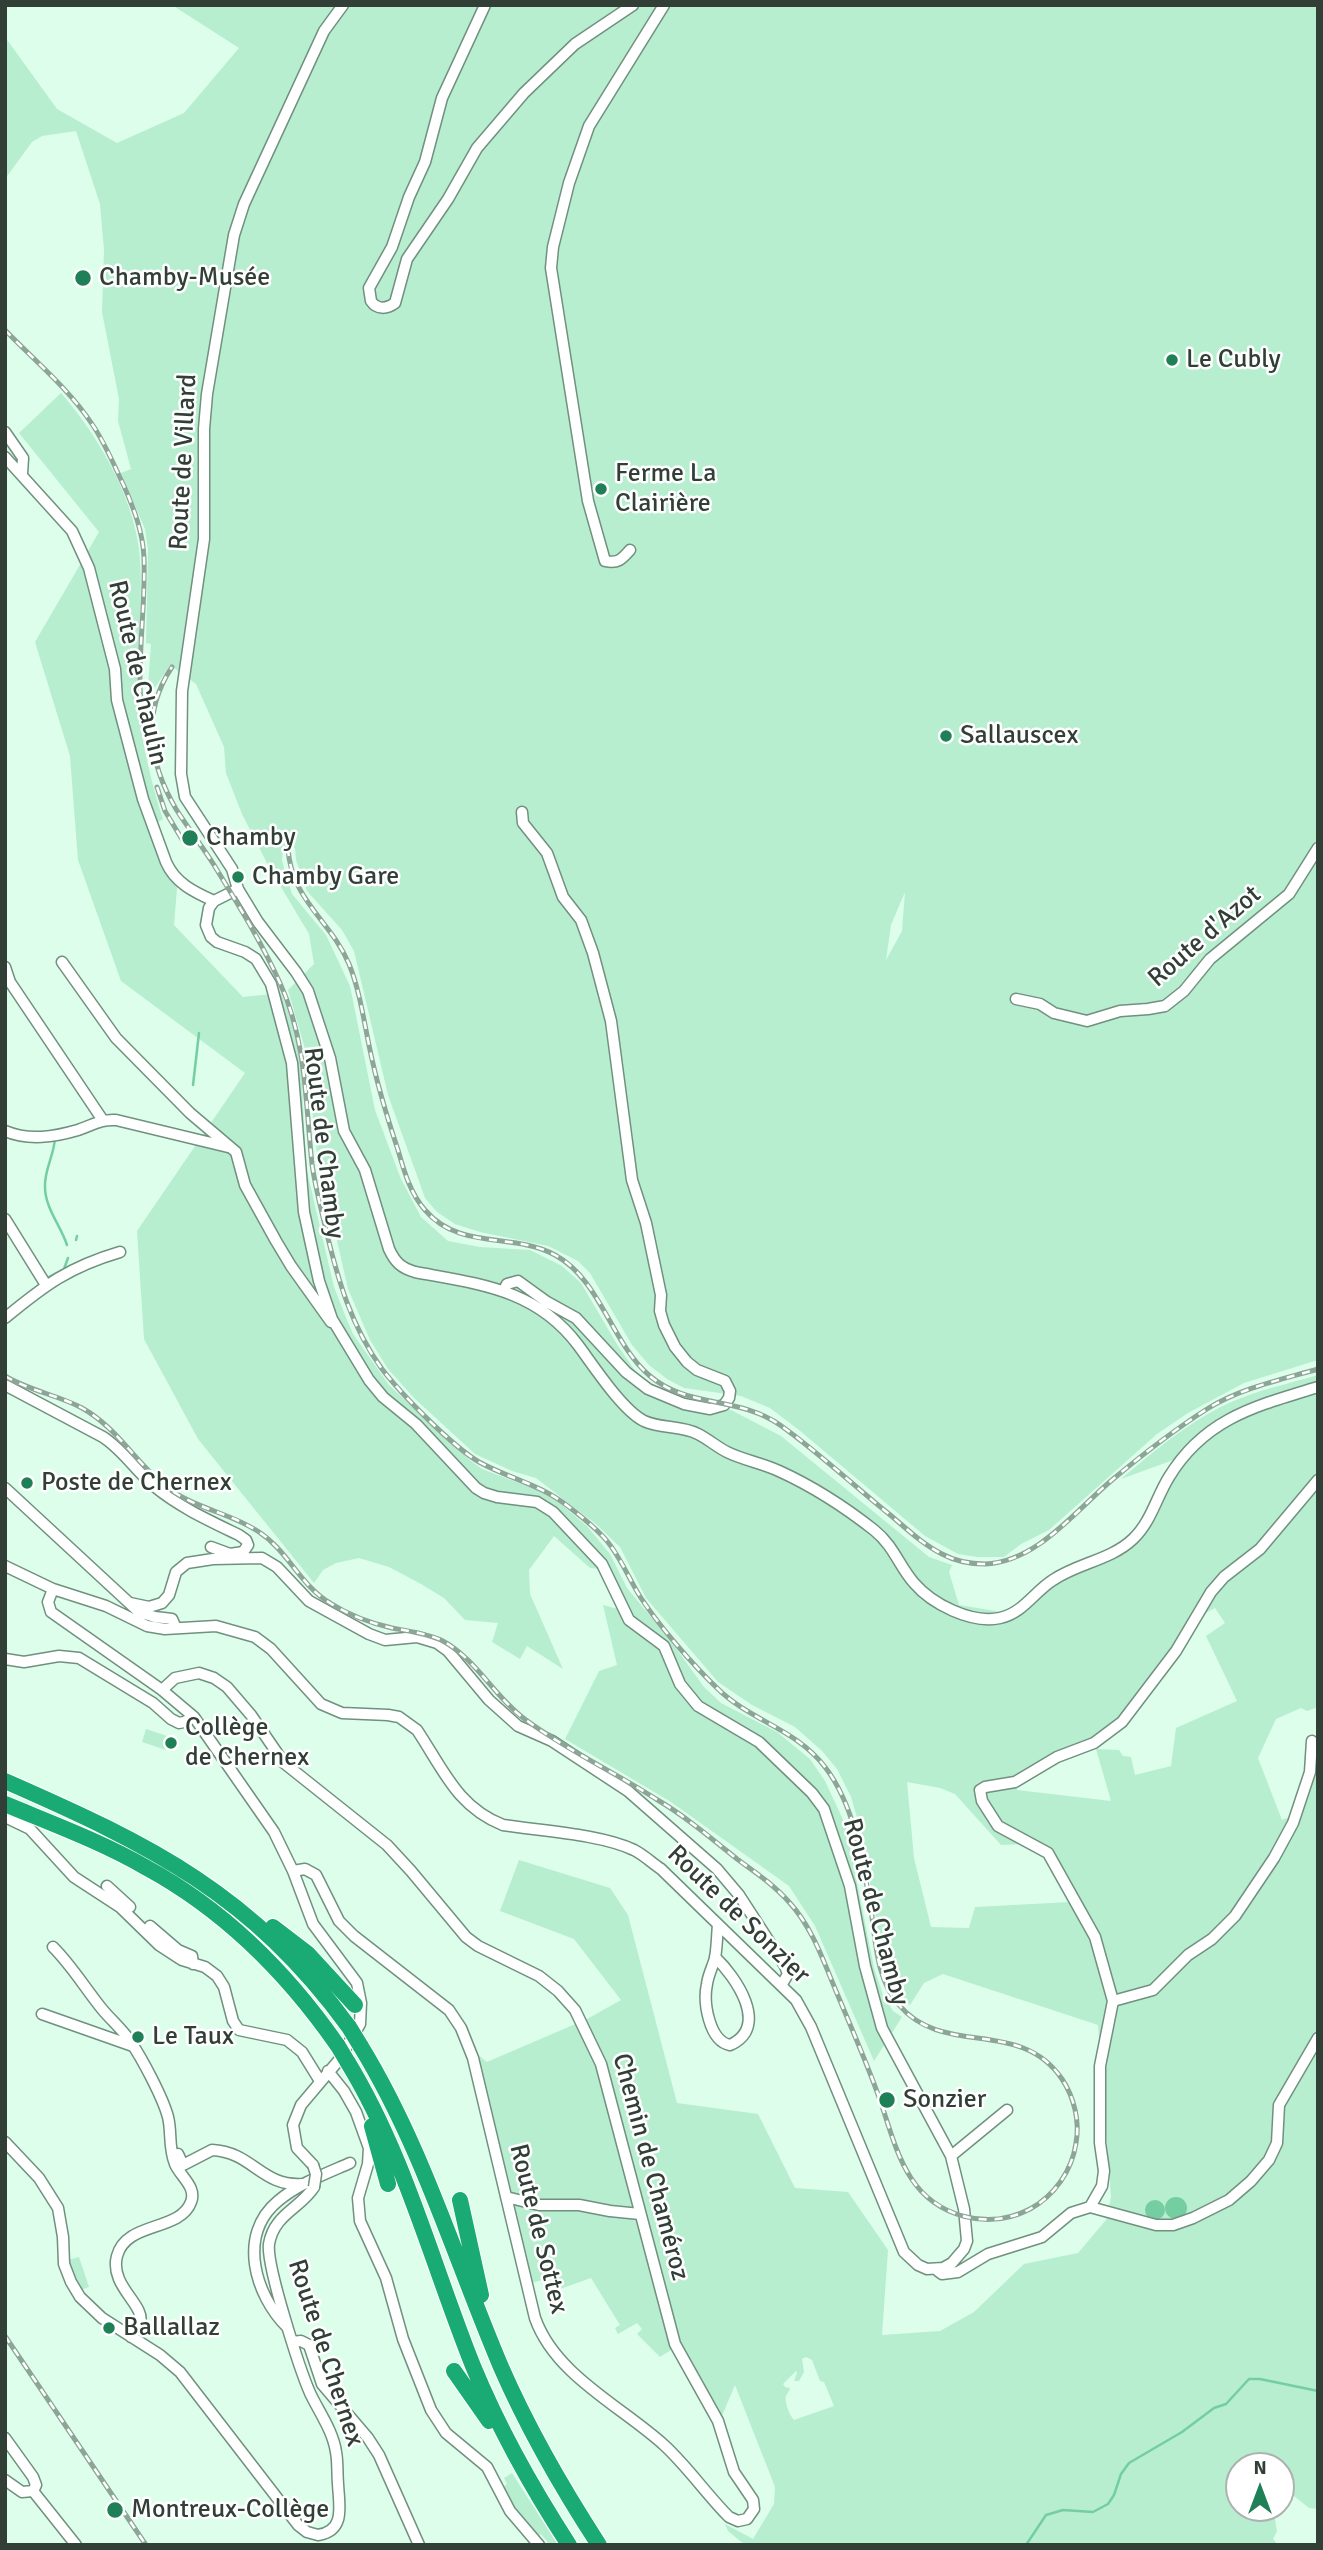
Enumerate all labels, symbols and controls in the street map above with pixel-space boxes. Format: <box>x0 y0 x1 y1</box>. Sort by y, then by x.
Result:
place label: Chamby-Musée <box>99 262 270 294</box>
marker: Chamby-Musée <box>73 268 93 288</box>
place label: Le Cubly <box>1186 344 1281 376</box>
marker: Le Cubly <box>1164 352 1180 368</box>
street label: Route de Villard <box>164 373 204 551</box>
place label: Ferme La Clairière <box>615 458 716 520</box>
marker: Ferme La Clairière <box>593 481 609 497</box>
street label: Route de Chaulin <box>101 577 173 769</box>
place label: Sallauscex <box>960 720 1079 752</box>
marker: Sallauscex <box>938 728 954 744</box>
place label: Chamby <box>206 822 296 854</box>
marker: Chamby <box>180 828 200 848</box>
place label: Chamby Gare <box>252 861 399 893</box>
marker: Chamby Gare <box>230 869 246 885</box>
street label: Route d'Azot <box>1142 880 1268 994</box>
street label: Route de Chamby <box>296 1045 350 1241</box>
place label: Poste de Chernex <box>41 1467 232 1499</box>
marker: Poste de Chernex <box>19 1475 35 1491</box>
place label: Collège de Chernex <box>185 1712 309 1774</box>
marker: Collège de Chernex <box>163 1735 179 1751</box>
street label: Route de Chamby <box>835 1815 915 2009</box>
street label: Route de Sonzier <box>660 1839 816 1991</box>
place label: Le Taux <box>152 2021 234 2053</box>
marker: Le Taux <box>130 2029 146 2045</box>
street label: Chemin de Chaméroz <box>605 2050 695 2284</box>
place label: Sonzier <box>903 2084 986 2116</box>
marker: Sonzier <box>877 2090 897 2110</box>
street label: Route de Sottex <box>502 2141 574 2317</box>
street label: Route de Chernex <box>280 2256 370 2450</box>
place label: Ballallaz <box>123 2312 220 2344</box>
marker: Ballallaz <box>101 2320 117 2336</box>
north arrow <box>1225 2452 1295 2522</box>
text: N <box>1253 2456 1267 2480</box>
place label: Montreux-Collège <box>131 2494 329 2526</box>
marker: Montreux-Collège <box>105 2500 125 2520</box>

